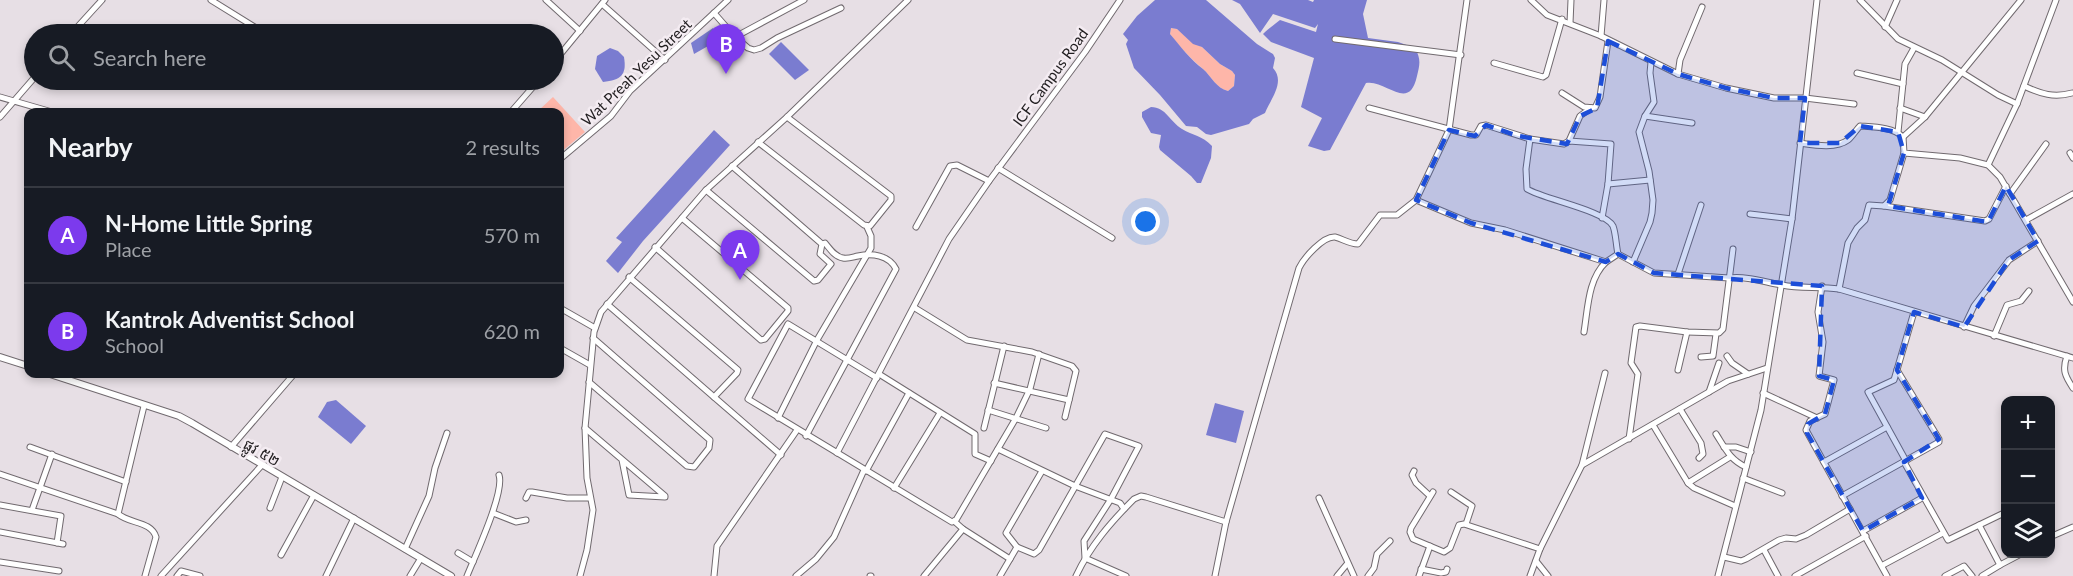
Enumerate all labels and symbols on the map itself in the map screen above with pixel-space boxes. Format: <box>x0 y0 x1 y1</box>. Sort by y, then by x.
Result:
street label: Wat Preah Yesu Street <box>577 14 695 129</box>
pin: B <box>706 25 746 74</box>
street label: ICF Campus Road <box>1009 25 1091 129</box>
your location <box>1131 207 1160 236</box>
pin: A <box>720 230 760 280</box>
street label: ផ្លូវ ៥២ <box>238 434 283 474</box>

